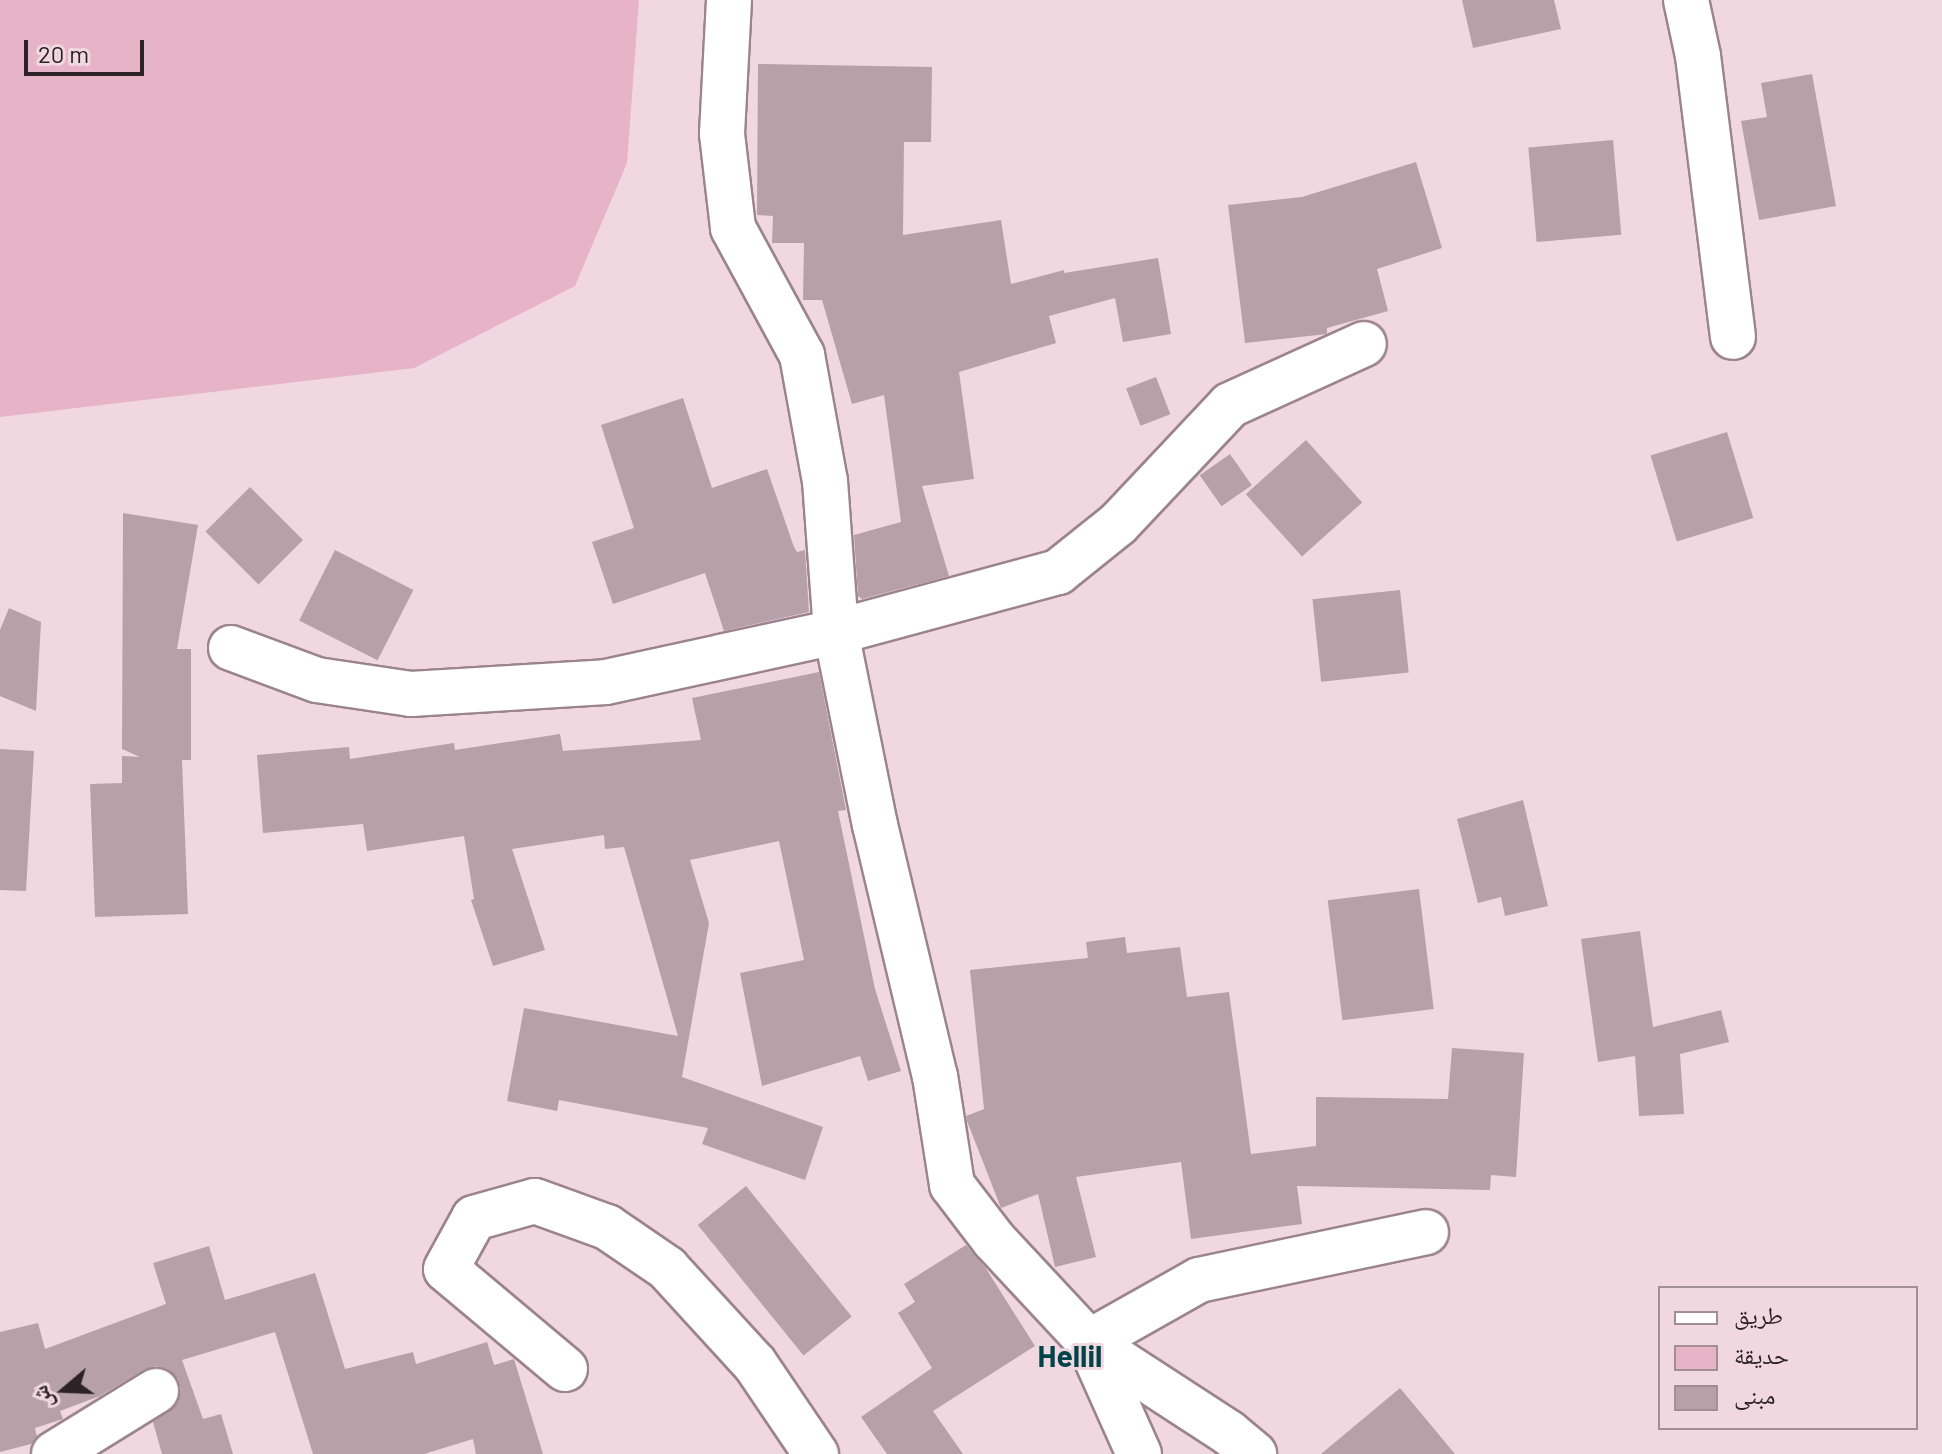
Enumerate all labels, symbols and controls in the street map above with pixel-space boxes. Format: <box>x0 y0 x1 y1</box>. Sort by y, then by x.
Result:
scale bar <box>28 24 148 74</box>
text: 20 m <box>38 39 89 68</box>
legend <box>1658 1286 1918 1430</box>
text: طريق <box>1734 1300 1783 1329</box>
district label: Hellil <box>1038 1337 1102 1373</box>
text: حديقة <box>1734 1340 1789 1369</box>
north arrow <box>24 1350 104 1430</box>
text: مبنى <box>1734 1380 1775 1409</box>
text: ش <box>25 1383 57 1413</box>

